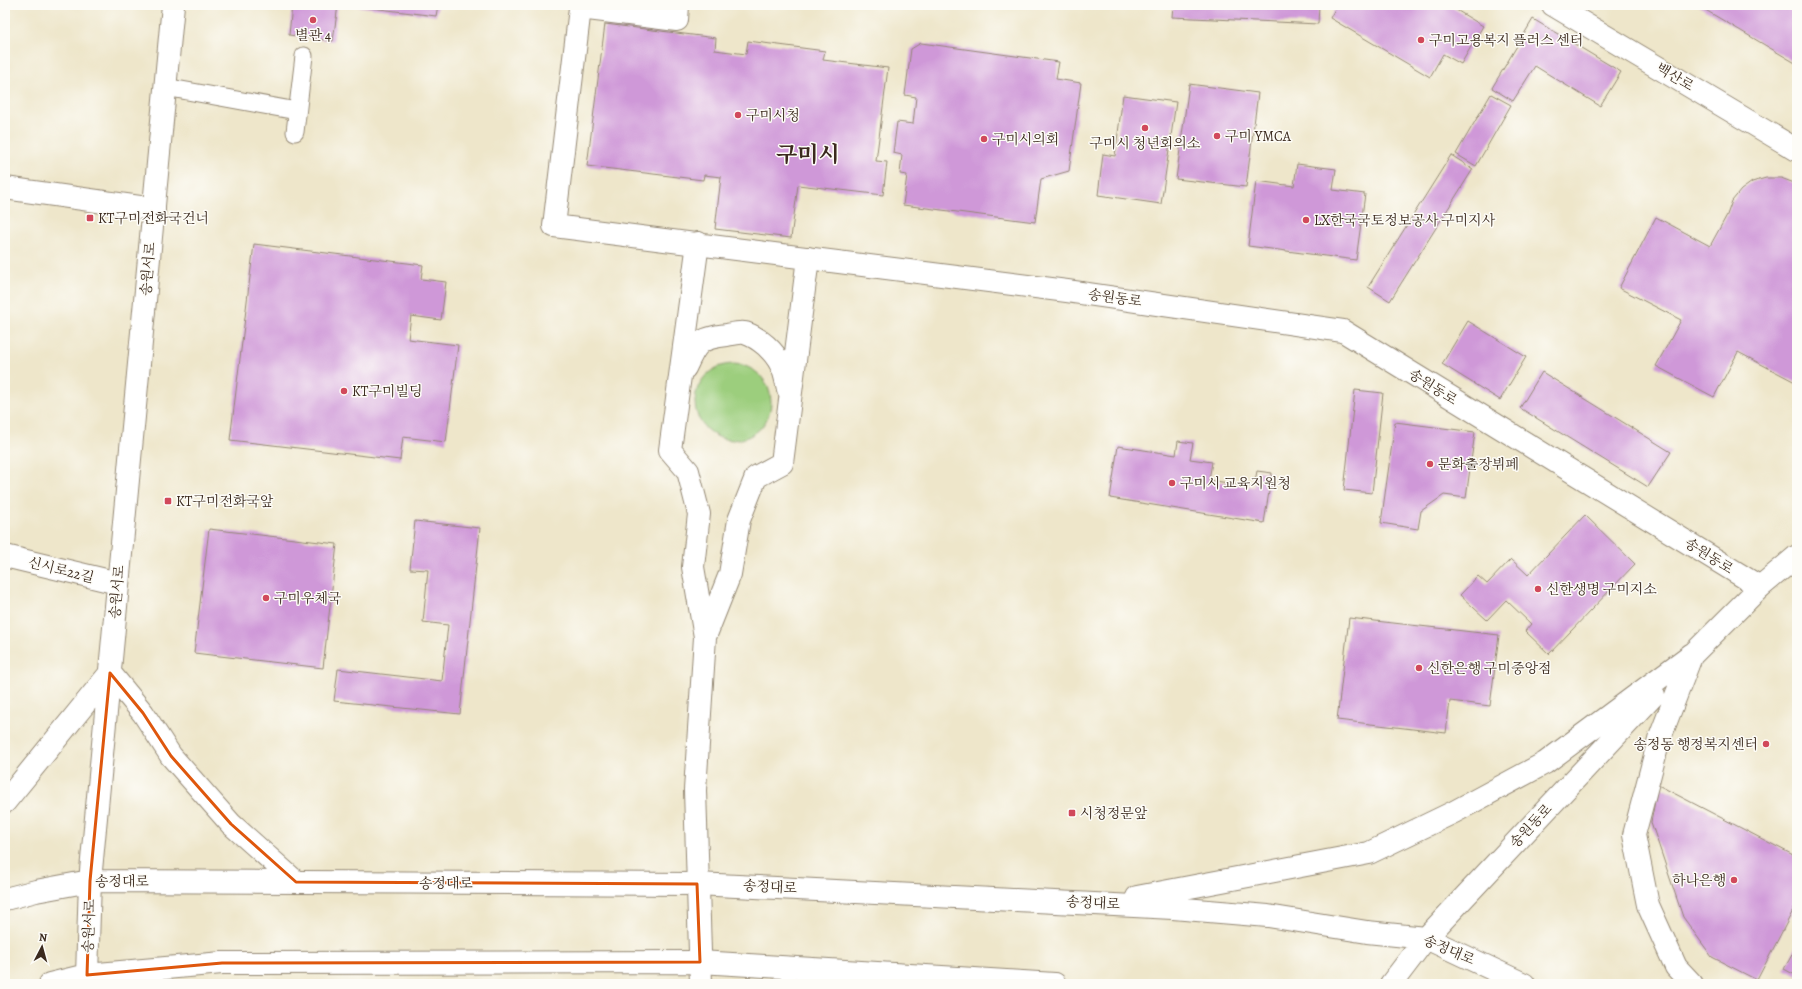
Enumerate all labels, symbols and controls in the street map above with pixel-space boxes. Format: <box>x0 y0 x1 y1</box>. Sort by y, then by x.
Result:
marker: 별관 4 <box>308 15 318 25</box>
place label: 별관 4 <box>295 26 331 45</box>
place label: 구미고용복지 플러스 센터 <box>1429 31 1583 50</box>
marker: 구미고용복지 플러스 센터 <box>1416 35 1426 45</box>
street label: 백산로 <box>1653 58 1698 96</box>
place label: 구미시청 <box>746 106 800 125</box>
marker: 구미시청 <box>733 110 743 120</box>
marker: 구미시 청년회의소 <box>1140 123 1150 133</box>
place label: 구미 YMCA <box>1225 127 1292 146</box>
place label: 구미시의회 <box>992 130 1060 149</box>
marker: 구미 YMCA <box>1212 131 1222 141</box>
marker: 구미시의회 <box>979 134 989 144</box>
place label: 구미시 청년회의소 <box>1090 134 1201 153</box>
district label: 구미시 <box>776 140 840 170</box>
place label: KT구미전화국건너 <box>98 209 209 228</box>
place label: LX한국국토정보공사 구미지사 <box>1314 211 1496 230</box>
marker: KT구미전화국건너 <box>85 213 95 223</box>
marker: LX한국국토정보공사 구미지사 <box>1301 215 1311 225</box>
street label: 송원서로 <box>136 241 160 297</box>
street label: 송원동로 <box>1087 285 1144 311</box>
street label: 송원동로 <box>1405 365 1461 410</box>
place label: KT구미빌딩 <box>352 382 423 401</box>
marker: KT구미빌딩 <box>339 386 349 396</box>
place label: 문화출장뷔페 <box>1438 455 1519 474</box>
marker: 문화출장뷔페 <box>1425 459 1435 469</box>
place label: 구미시 교육지원청 <box>1180 474 1291 493</box>
marker: 구미시 교육지원청 <box>1167 478 1177 488</box>
place label: KT구미전화국앞 <box>176 492 274 511</box>
marker: KT구미전화국앞 <box>163 496 173 506</box>
street label: 송원동로 <box>1681 534 1737 579</box>
street label: 신시로22길 <box>26 553 96 587</box>
street label: 송원서로 <box>105 564 129 620</box>
place label: 신한생명 구미지소 <box>1546 580 1657 599</box>
marker: 신한생명 구미지소 <box>1533 584 1543 594</box>
place label: 구미우체국 <box>274 589 342 608</box>
marker: 구미우체국 <box>261 593 271 603</box>
place label: 신한은행 구미중앙점 <box>1427 659 1552 678</box>
marker: 신한은행 구미중앙점 <box>1414 663 1424 673</box>
place label: 송정동 행정복지센터 <box>1634 735 1758 754</box>
marker: 송정동 행정복지센터 <box>1761 739 1771 749</box>
street label: 송원동로 <box>1506 799 1557 852</box>
place label: 시청정문앞 <box>1080 804 1148 823</box>
marker: 시청정문앞 <box>1067 808 1077 818</box>
place label: 하나은행 <box>1672 871 1726 890</box>
street label: 송정대로 <box>95 872 150 891</box>
street label: 송정대로 <box>419 874 474 893</box>
marker: 하나은행 <box>1729 875 1739 885</box>
street label: 송정대로 <box>742 876 798 898</box>
street label: 송정대로 <box>1065 892 1121 914</box>
street label: 송원서로 <box>79 898 99 953</box>
north arrow <box>22 927 62 967</box>
text: N <box>38 930 48 945</box>
street label: 송정대로 <box>1420 931 1478 969</box>

